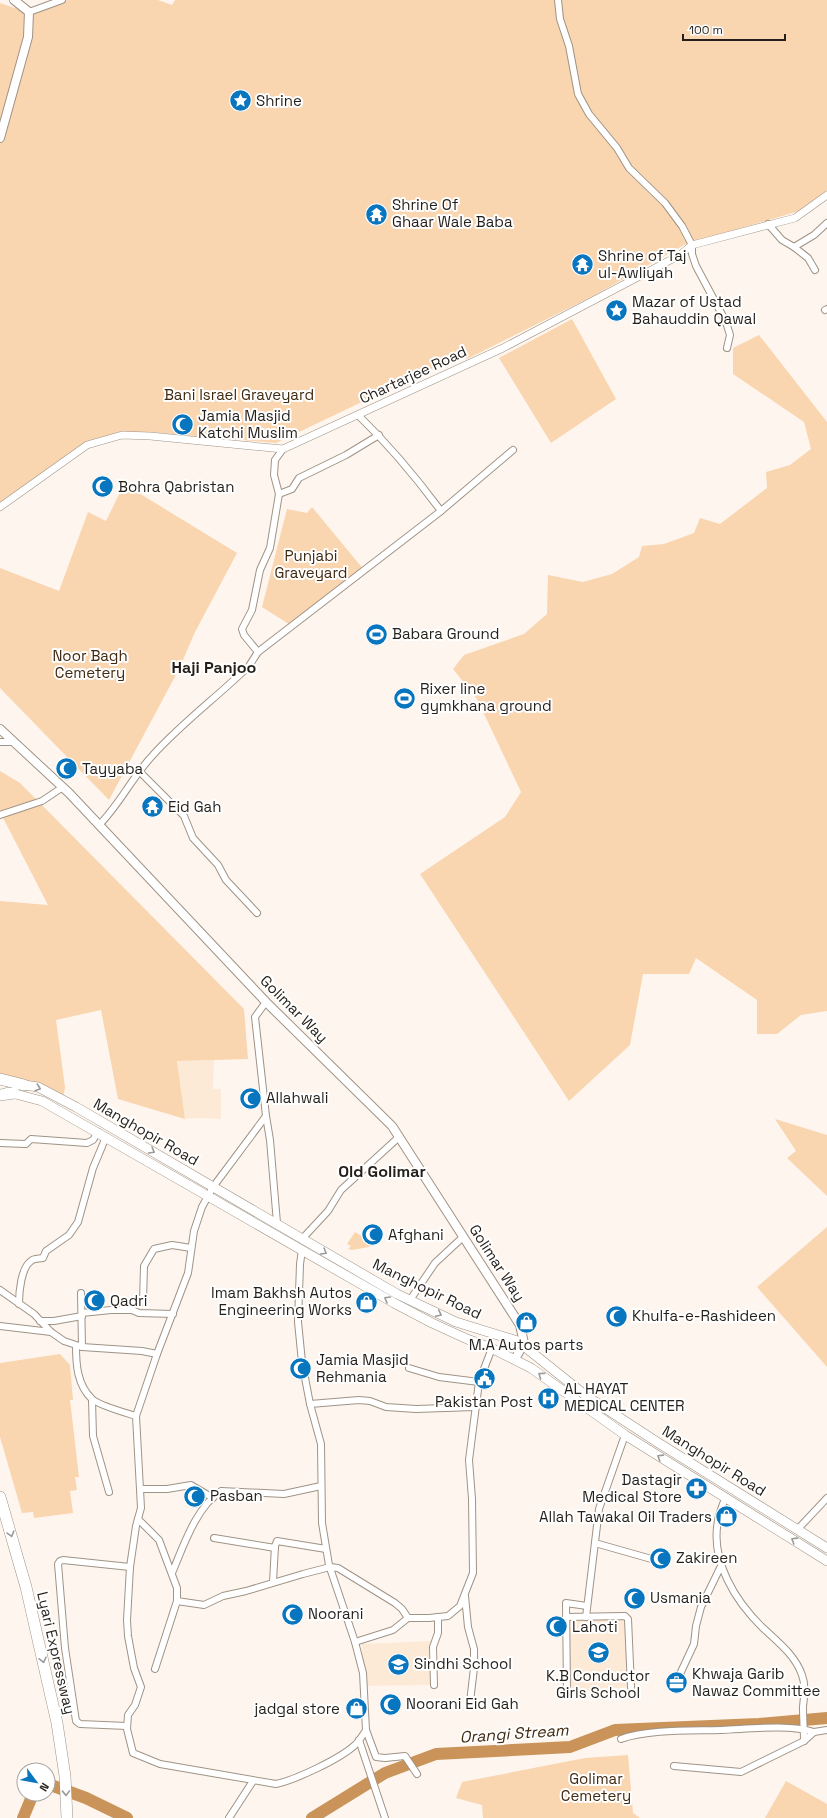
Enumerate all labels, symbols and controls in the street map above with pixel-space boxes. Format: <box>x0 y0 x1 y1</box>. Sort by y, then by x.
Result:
scale bar <box>683 16 785 42</box>
text: 100 m <box>689 22 723 38</box>
place icon: Shrine <box>228 88 254 114</box>
place label: Shrine <box>256 91 302 110</box>
place label: Shrine Of Ghaar Wale Baba <box>392 195 513 231</box>
temple icon: Shrine Of Ghaar Wale Baba <box>364 201 390 227</box>
place label: Shrine of Taj ul-Awliyah <box>598 246 687 282</box>
temple icon: Shrine of Taj ul-Awliyah <box>570 252 596 278</box>
place label: Mazar of Ustad Bahauddin Qawal <box>632 292 756 328</box>
place icon: Mazar of Ustad Bahauddin Qawal <box>604 298 630 324</box>
street label: Chartarjee Road <box>356 341 470 408</box>
park label: Bani Israel Graveyard <box>164 385 314 404</box>
place label: Jamia Masjid Katchi Muslim <box>198 406 298 442</box>
mosque icon: Jamia Masjid Katchi Muslim <box>169 412 195 438</box>
mosque icon: Bohra Qabristan <box>89 474 115 500</box>
place label: Bohra Qabristan <box>118 477 234 496</box>
park label: Punjabi Graveyard <box>274 546 348 582</box>
sports icon: Babara Ground <box>364 621 390 647</box>
place label: Babara Ground <box>392 624 499 643</box>
park label: Noor Bagh Cemetery <box>52 646 128 682</box>
district label: Haji Panjoo <box>172 657 257 678</box>
place label: Rixer line gymkhana ground <box>420 679 552 715</box>
sports icon: Rixer line gymkhana ground <box>392 685 418 711</box>
mosque icon: Tayyaba <box>54 756 80 782</box>
place label: Tayyaba <box>82 759 144 778</box>
temple icon: Eid Gah <box>139 794 165 820</box>
place label: Eid Gah <box>168 797 221 816</box>
street label: Golimar Way <box>257 971 332 1046</box>
one-way arrow <box>35 1083 42 1092</box>
mosque icon: Allahwali <box>237 1085 263 1111</box>
place label: Allahwali <box>266 1088 328 1107</box>
street label: Manghopir Road <box>90 1094 202 1169</box>
one-way arrow <box>148 1147 155 1154</box>
district label: Old Golimar <box>338 1161 426 1182</box>
street label: Golimar Way <box>465 1221 529 1305</box>
mosque icon: Afghani <box>359 1222 385 1248</box>
place label: Afghani <box>388 1225 444 1244</box>
one-way arrow <box>320 1247 328 1254</box>
street label: Manghopir Road <box>370 1254 485 1323</box>
place label: Imam Bakhsh Autos Engineering Works <box>211 1283 352 1319</box>
mosque icon: Qadri <box>82 1288 108 1314</box>
shop icon: Imam Bakhsh Autos Engineering Works <box>354 1289 380 1315</box>
place label: Qadri <box>110 1291 147 1310</box>
one-way arrow <box>384 1297 391 1304</box>
mosque icon: Khulfa-e-Rashideen <box>604 1303 630 1329</box>
place label: Khulfa-e-Rashideen <box>632 1306 776 1325</box>
one-way arrow <box>435 1309 442 1317</box>
shop icon: M.A Autos parts <box>513 1309 539 1335</box>
place label: M.A Autos parts <box>469 1335 583 1354</box>
place label: Jamia Masjid Rehmania <box>316 1350 409 1386</box>
mosque icon: Jamia Masjid Rehmania <box>287 1356 313 1382</box>
public building icon: Pakistan Post <box>471 1366 497 1392</box>
one-way arrow <box>538 1372 545 1380</box>
place label: AL HAYAT MEDICAL CENTER <box>564 1379 684 1415</box>
hospital icon: AL HAYAT MEDICAL CENTER <box>535 1385 561 1411</box>
place label: Pakistan Post <box>435 1392 533 1411</box>
street label: Manghopir Road <box>659 1421 770 1500</box>
one-way arrow <box>657 1454 664 1461</box>
place label: Dastagir Medical Store <box>582 1470 682 1506</box>
pharmacy icon: Dastagir Medical Store <box>684 1476 710 1502</box>
mosque icon: Pasban <box>181 1483 207 1509</box>
place label: Pasban <box>210 1486 263 1505</box>
shop icon: Allah Tawakal Oil Traders <box>714 1504 740 1530</box>
place label: Allah Tawakal Oil Traders <box>539 1507 712 1526</box>
one-way arrow <box>6 1531 15 1538</box>
one-way arrow <box>791 1538 798 1545</box>
mosque icon: Zakireen <box>647 1545 673 1571</box>
place label: Zakireen <box>676 1548 737 1567</box>
mosque icon: Usmania <box>621 1585 647 1611</box>
place label: Usmania <box>650 1588 711 1607</box>
street label: Lyari Expressway <box>33 1590 80 1716</box>
mosque icon: Noorani <box>280 1601 306 1627</box>
place label: Noorani <box>308 1604 363 1623</box>
mosque icon: Lahoti <box>543 1614 569 1640</box>
place label: Lahoti <box>572 1617 618 1636</box>
school or university icon: K.B Conductor Girls School <box>585 1640 611 1666</box>
school or university icon: Sindhi School <box>385 1651 411 1677</box>
place label: Sindhi School <box>414 1654 512 1673</box>
one-way arrow <box>38 1657 46 1663</box>
place label: Khwaja Garib Nawaz Committee <box>692 1664 821 1700</box>
place label: K.B Conductor Girls School <box>546 1666 650 1702</box>
office icon: Khwaja Garib Nawaz Committee <box>664 1670 690 1696</box>
mosque icon: Noorani Eid Gah <box>378 1691 404 1717</box>
place label: Noorani Eid Gah <box>406 1694 519 1713</box>
shop icon: jadgal store <box>343 1696 369 1722</box>
place label: jadgal store <box>254 1699 340 1718</box>
water label: Orangi Stream <box>459 1719 570 1748</box>
north arrow <box>16 1762 56 1802</box>
park label: Golimar Cemetery <box>561 1769 631 1805</box>
text: N <box>37 1780 52 1794</box>
one-way arrow <box>62 1790 70 1796</box>

